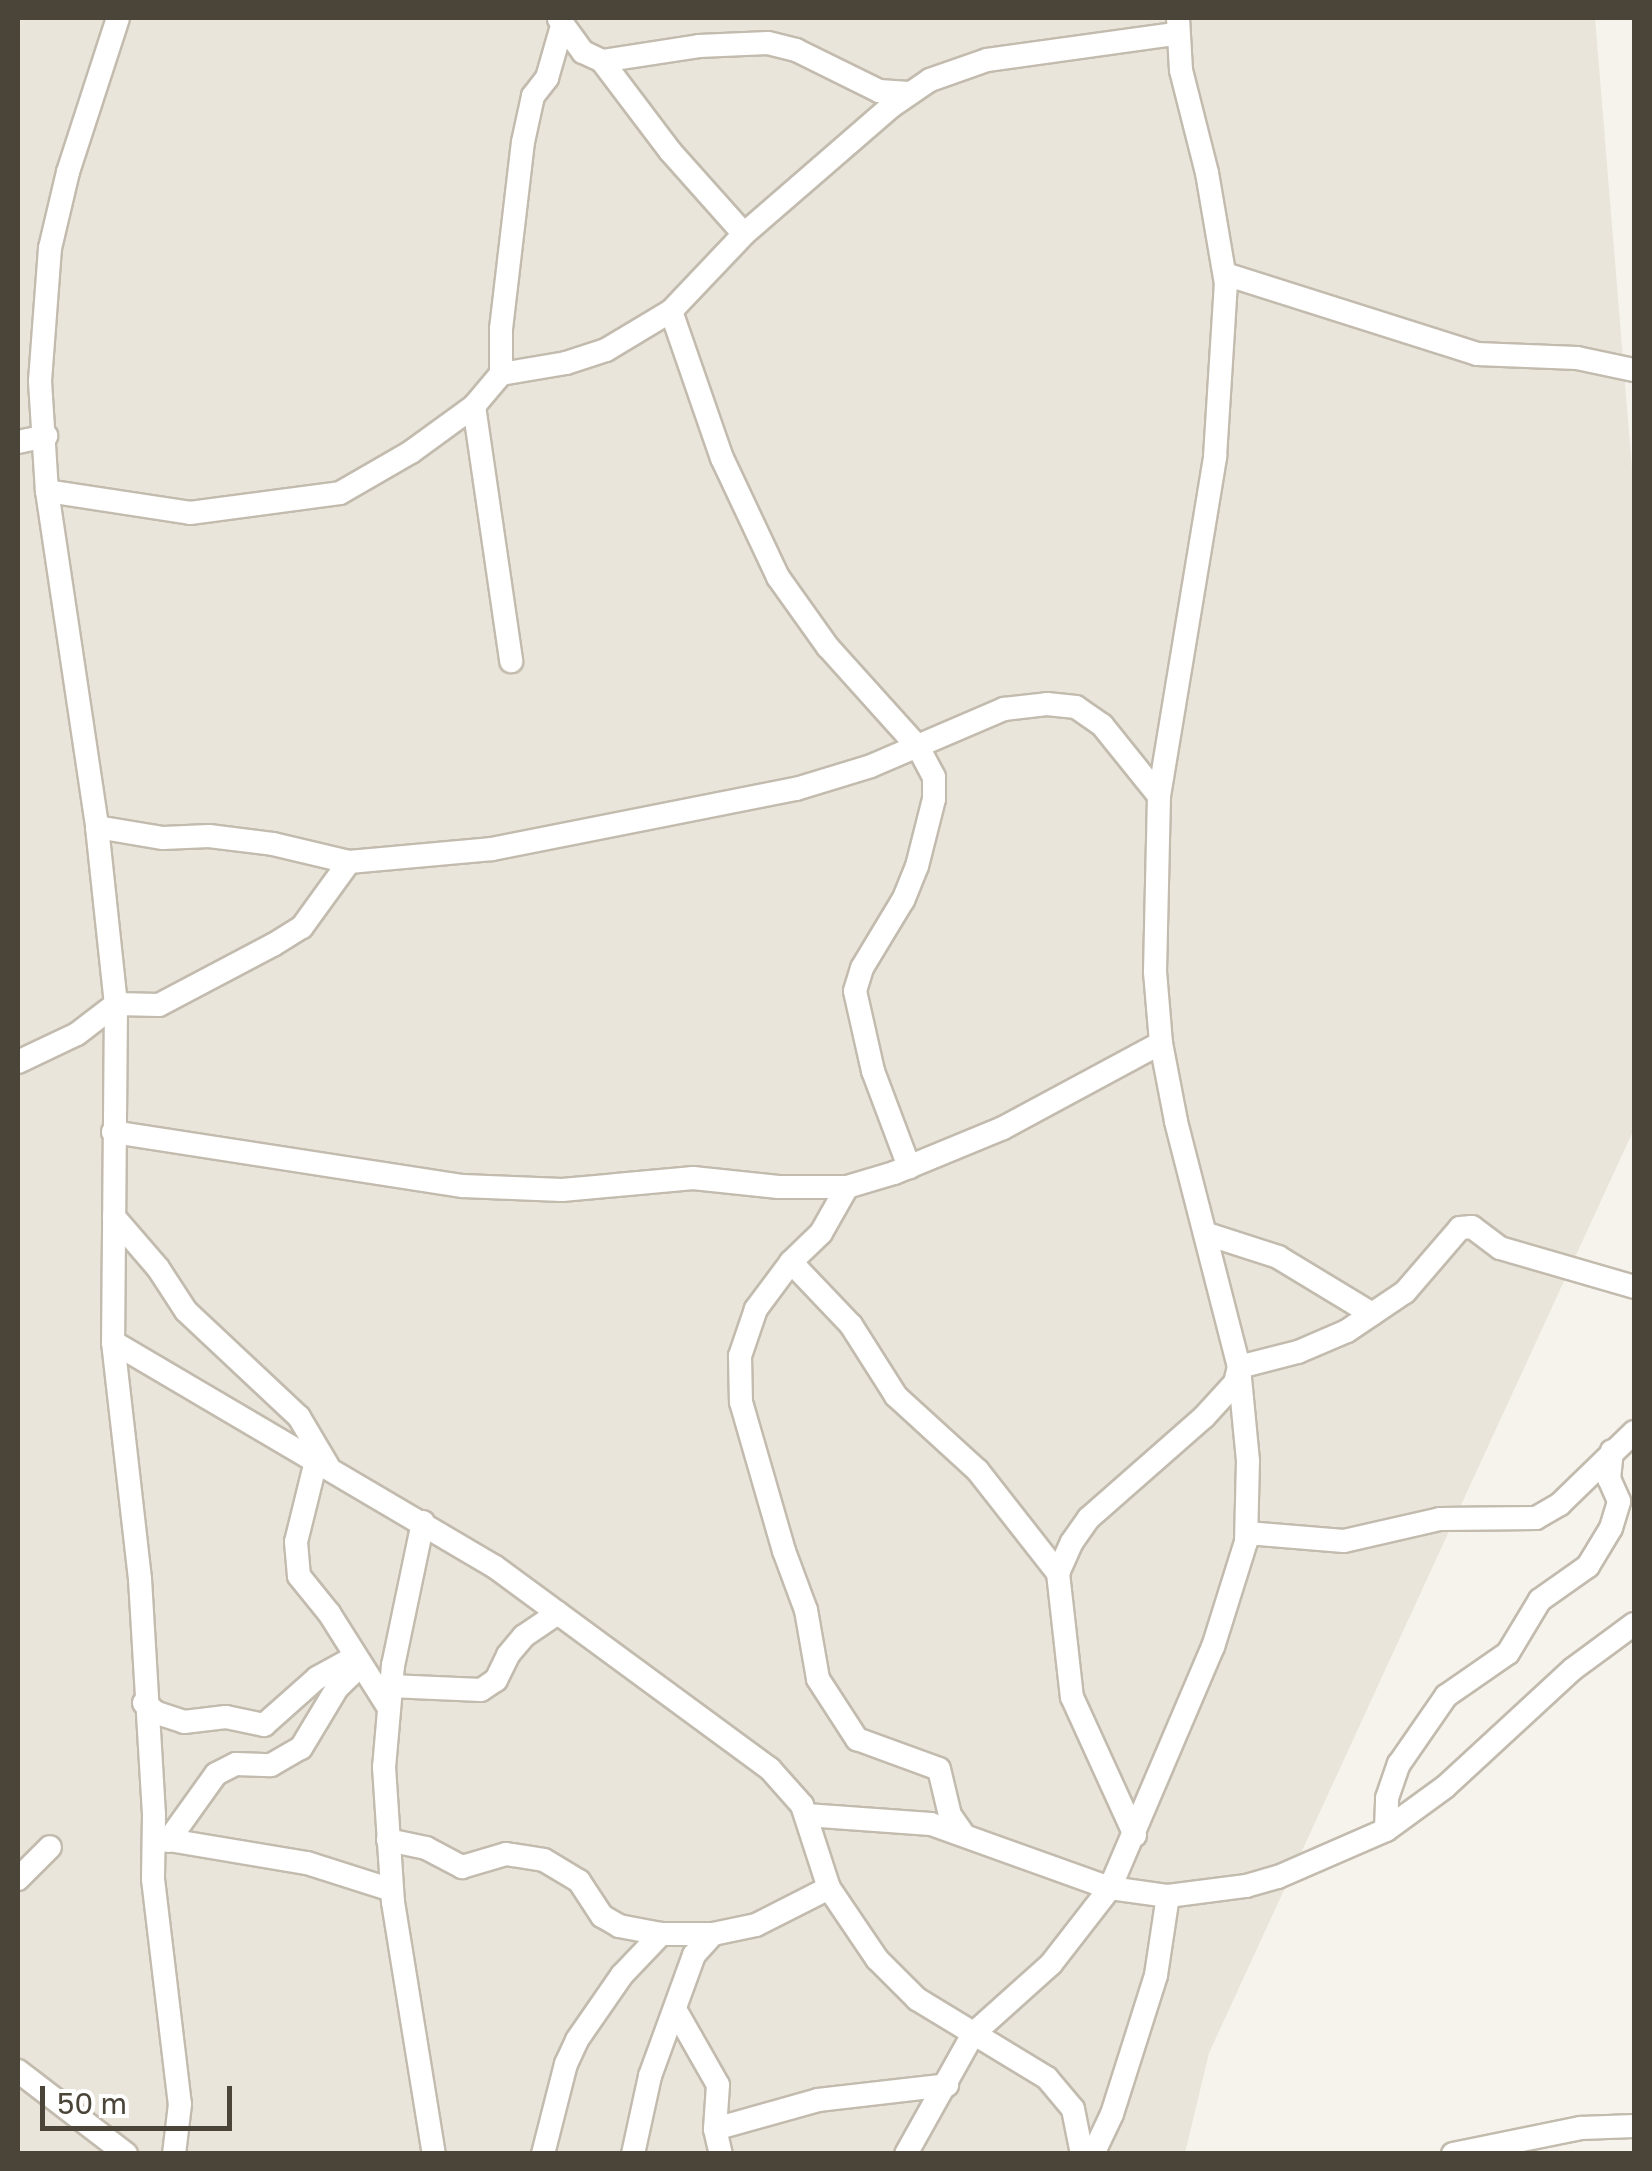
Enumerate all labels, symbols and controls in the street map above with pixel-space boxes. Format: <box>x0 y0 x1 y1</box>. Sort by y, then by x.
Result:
scale bar <box>45 2066 238 2128</box>
text: 50 m <box>57 2085 127 2121</box>

